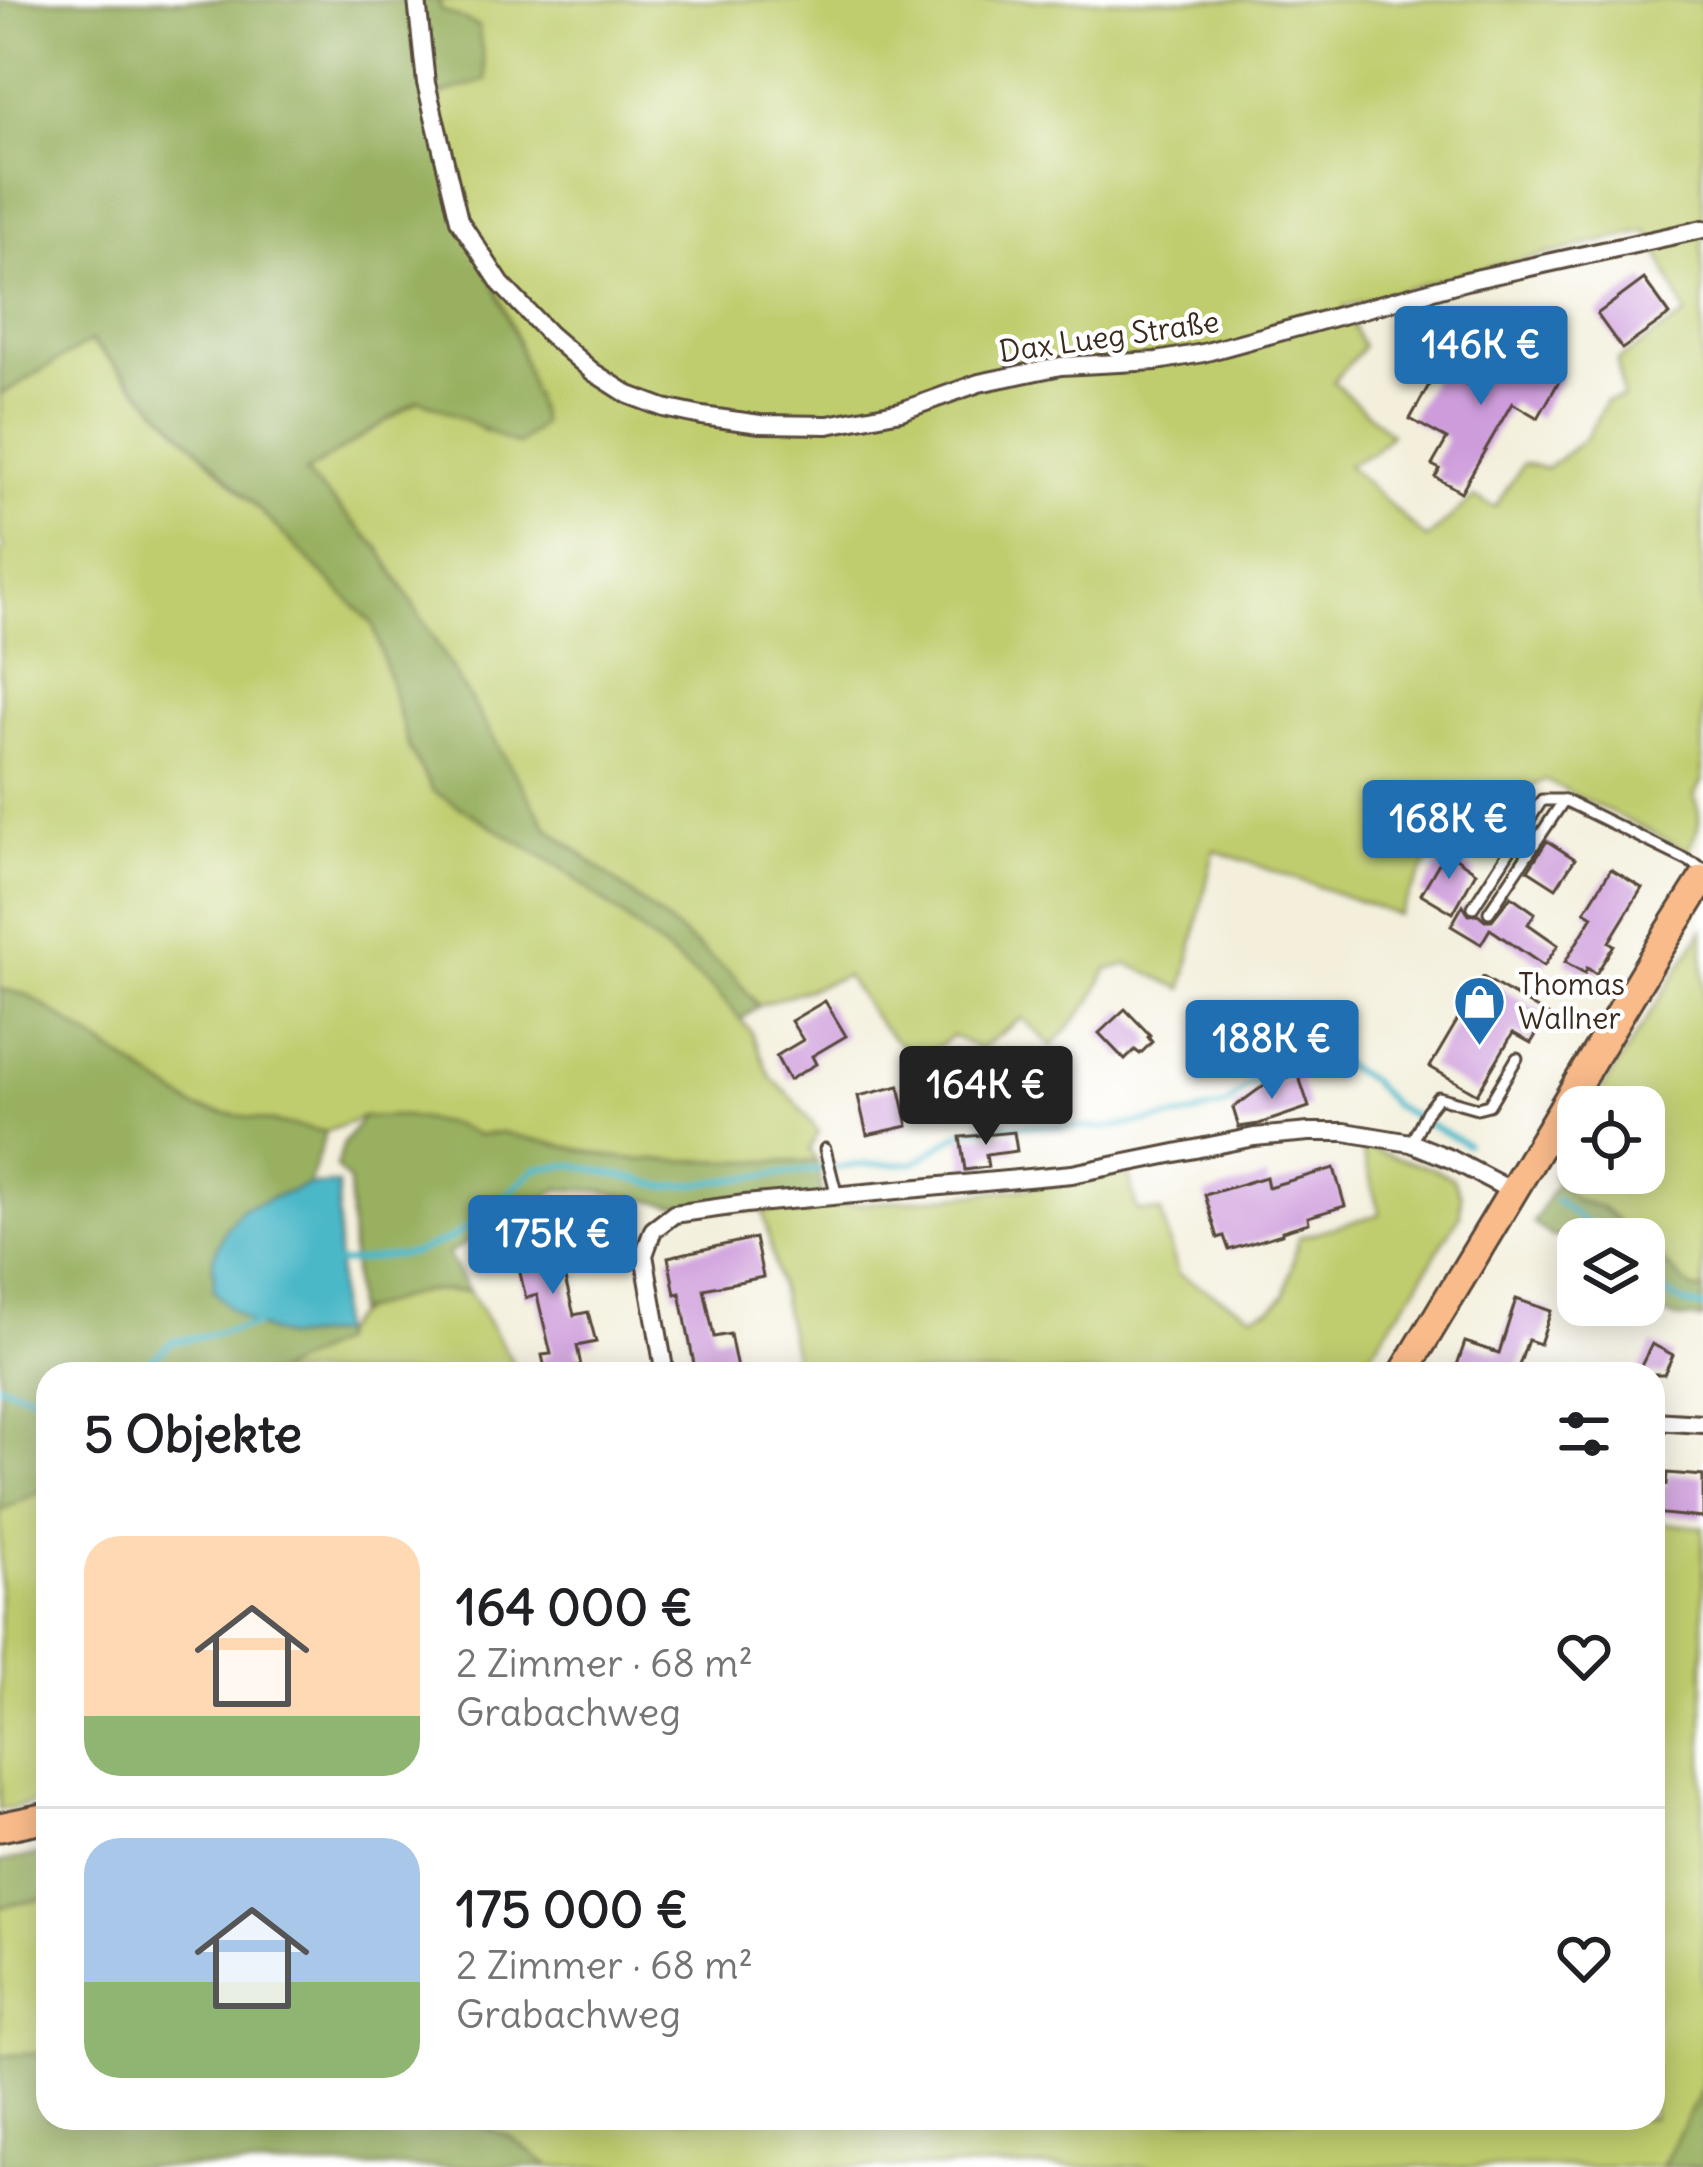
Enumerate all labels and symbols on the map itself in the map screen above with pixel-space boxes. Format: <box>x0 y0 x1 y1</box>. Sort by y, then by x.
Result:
street label: Dax Lueg Straße <box>997 302 1221 370</box>
pin: 146K € <box>1383 306 1579 408</box>
pin: 168K € <box>1351 780 1547 882</box>
place label: Thomas Wallner <box>1518 965 1625 1037</box>
shop icon: Thomas Wallner <box>1451 973 1507 1047</box>
pin: 188K € <box>1174 1000 1370 1102</box>
pin: 164K € <box>888 1046 1084 1148</box>
pin: 175K € <box>455 1195 651 1297</box>

